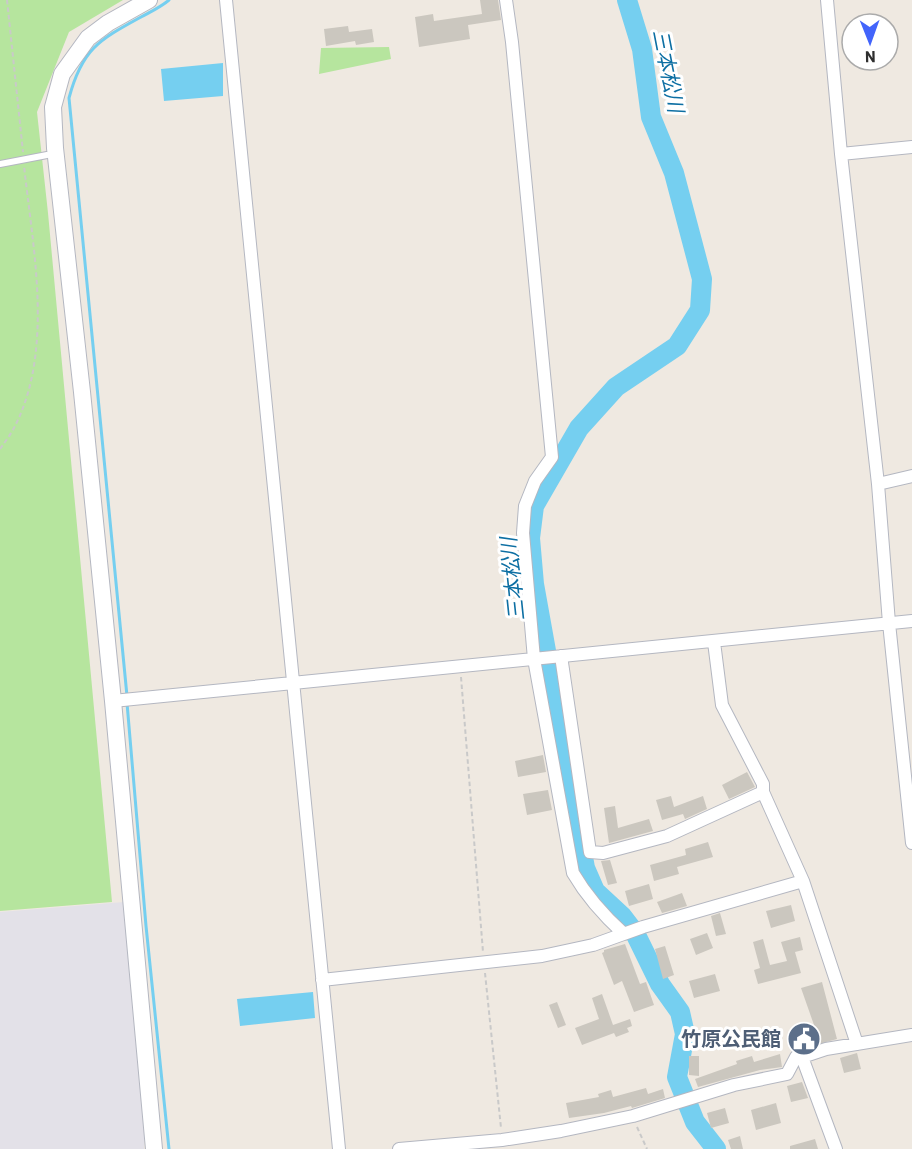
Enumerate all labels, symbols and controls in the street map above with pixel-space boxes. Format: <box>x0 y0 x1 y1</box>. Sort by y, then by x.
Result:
north arrow <box>840 12 900 72</box>
water label: 三本松川 <box>649 27 690 116</box>
text: N <box>865 48 876 67</box>
water label: 三本松川 <box>494 534 528 622</box>
public building icon: 竹原公民館 <box>786 1021 822 1057</box>
place label: 竹原公民館 <box>681 1026 781 1050</box>

